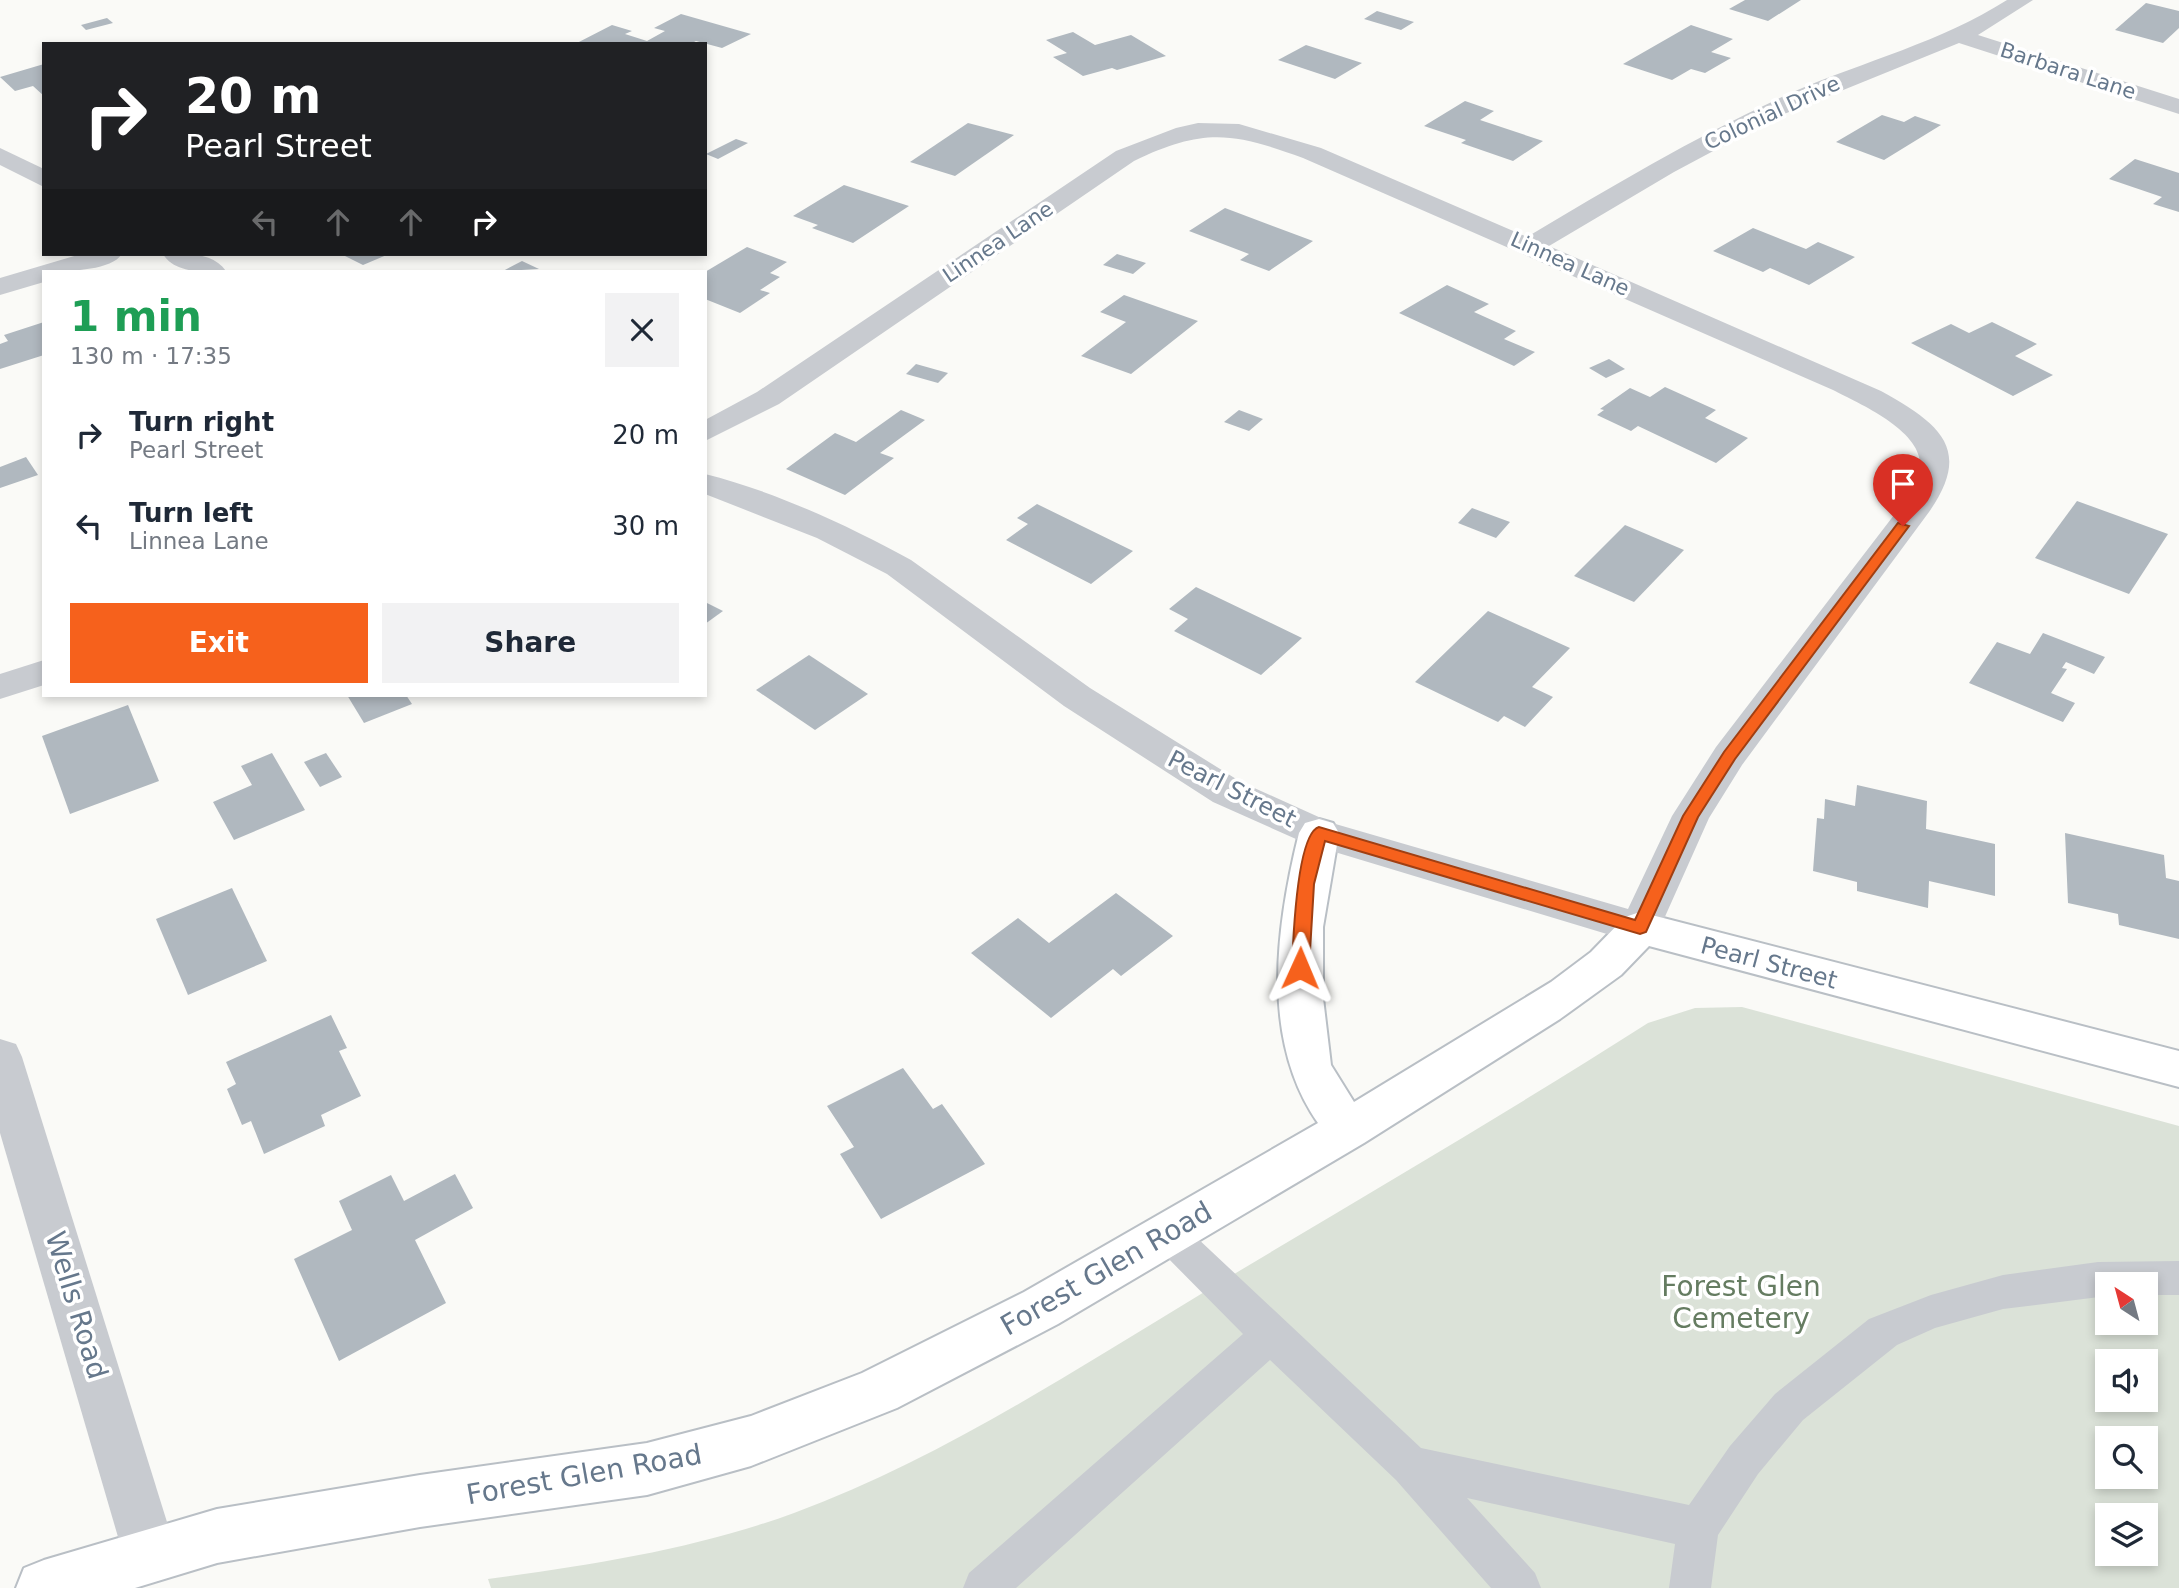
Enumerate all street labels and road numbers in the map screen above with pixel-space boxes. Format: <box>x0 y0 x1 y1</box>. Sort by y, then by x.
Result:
street label: Barbara Lane <box>1997 38 2139 104</box>
street label: Colonial Drive <box>1700 71 1844 155</box>
street label: Linnea Lane <box>938 196 1058 288</box>
street label: Linnea Lane <box>1507 227 1633 301</box>
street label: Pearl Street <box>1163 745 1301 833</box>
street label: Pearl Street <box>1698 931 1840 995</box>
street label: Forest Glen Road <box>995 1195 1218 1342</box>
street label: Wells Road <box>38 1227 115 1383</box>
street label: Forest Glen Road <box>464 1438 704 1511</box>

